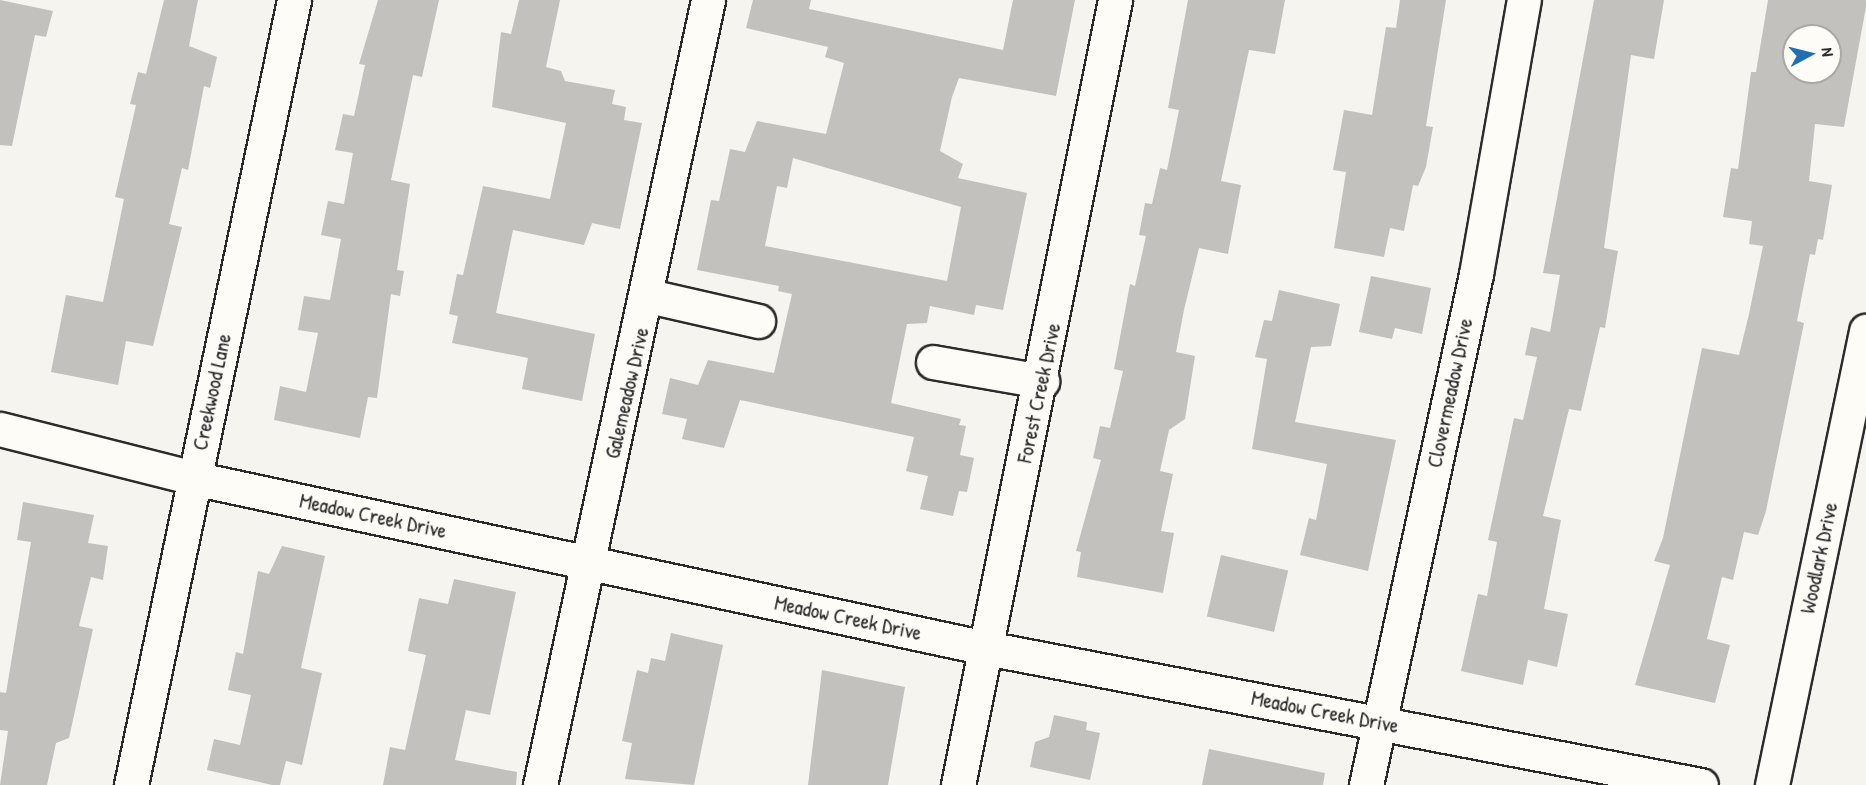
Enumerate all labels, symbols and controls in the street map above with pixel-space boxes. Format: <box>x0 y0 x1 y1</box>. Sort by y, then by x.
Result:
north arrow <box>1782 24 1842 84</box>
text: N <box>1816 46 1839 58</box>
street label: Clovermeadow Drive <box>1422 316 1478 470</box>
street label: Forest Creek Drive <box>1012 321 1066 465</box>
street label: Galemeadow Drive <box>600 325 654 461</box>
street label: Creekwood Lane <box>187 331 237 453</box>
street label: Meadow Creek Drive <box>297 488 449 544</box>
street label: Woodlark Drive <box>1795 500 1843 616</box>
street label: Meadow Creek Drive <box>772 590 924 646</box>
street label: Meadow Creek Drive <box>1249 685 1401 739</box>

